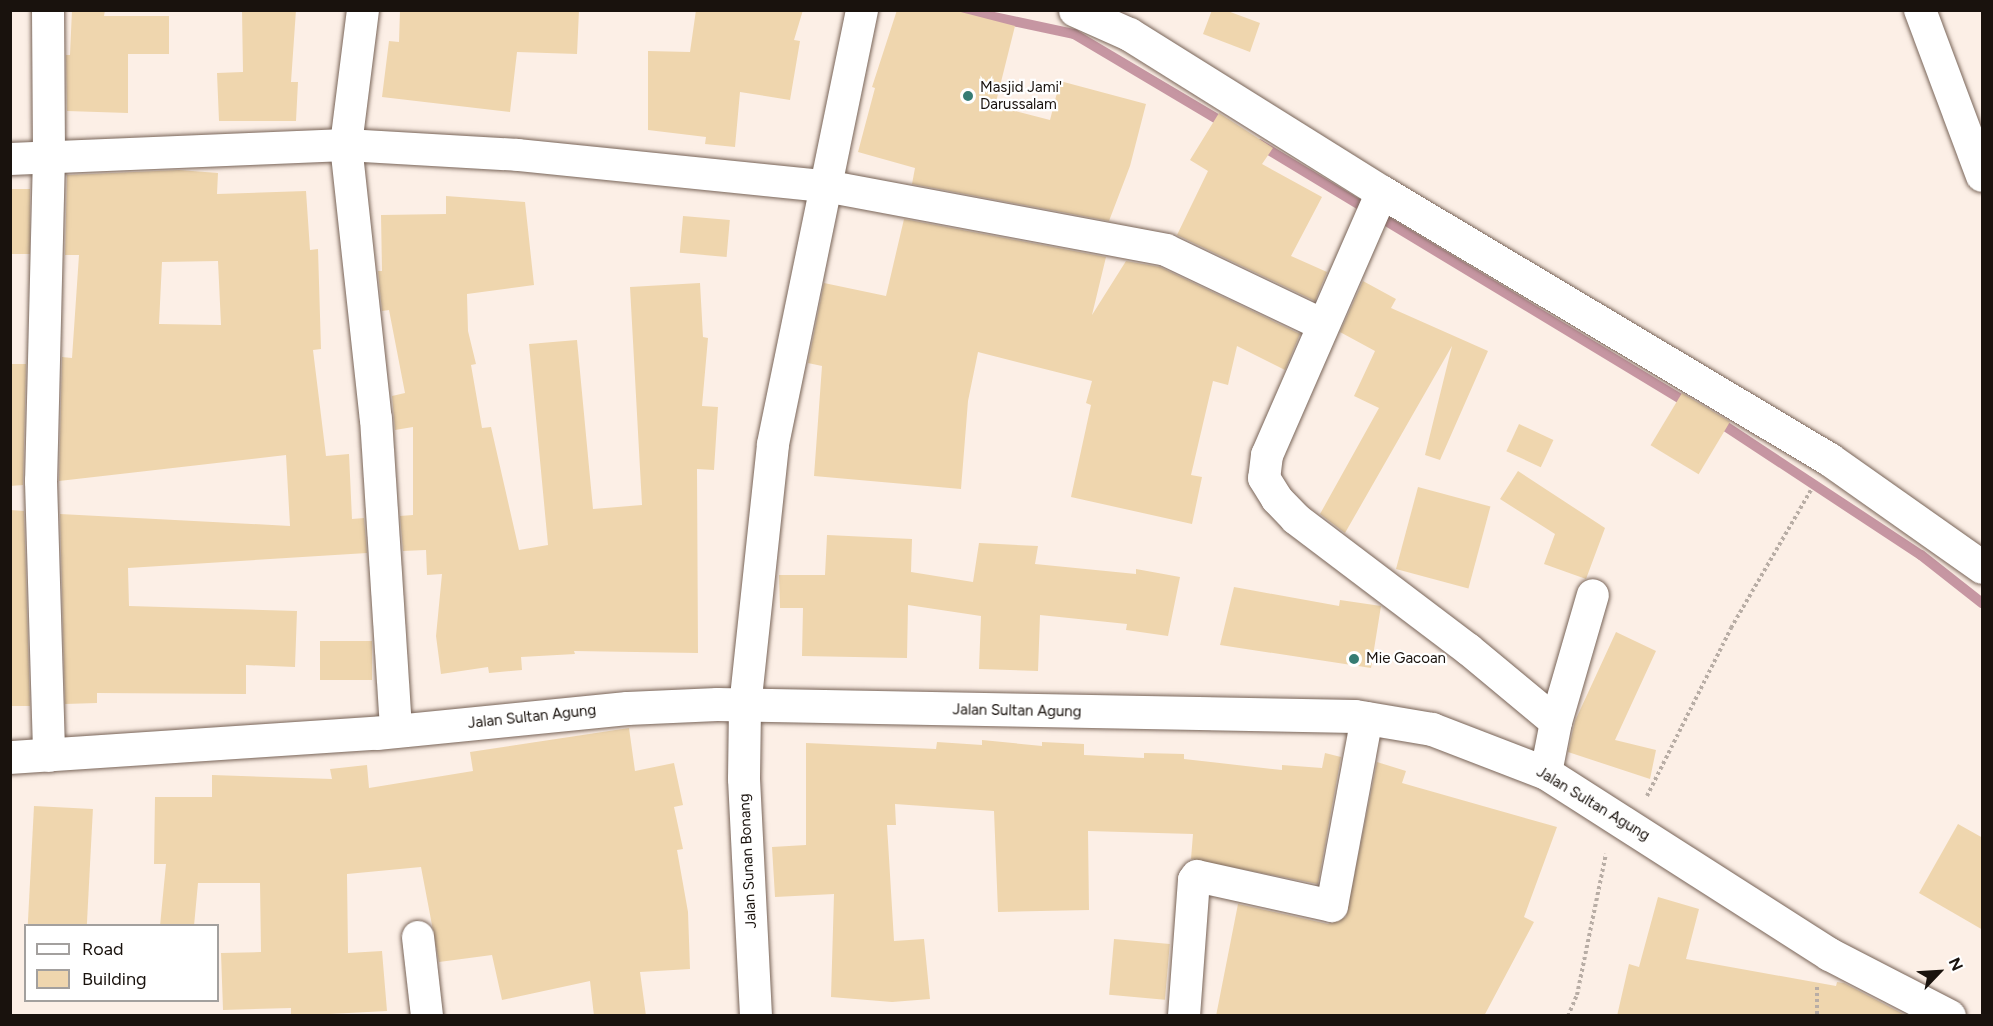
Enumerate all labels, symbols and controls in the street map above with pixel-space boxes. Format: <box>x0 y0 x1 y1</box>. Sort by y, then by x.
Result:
place label: Masjid Jami' Darussalam <box>980 78 1062 113</box>
marker: Masjid Jami' Darussalam <box>961 89 975 103</box>
place label: Mie Gacoan <box>1366 650 1446 668</box>
marker: Mie Gacoan <box>1347 652 1361 666</box>
street label: Jalan Sultan Agung <box>467 701 597 733</box>
street label: Jalan Sultan Agung <box>952 701 1082 721</box>
street label: Jalan Sultan Agung <box>1533 763 1653 845</box>
street label: Jalan Sunan Bonang <box>735 793 761 929</box>
legend <box>24 924 219 1002</box>
text: Road <box>82 938 123 960</box>
north arrow <box>1909 942 1969 1002</box>
text: N <box>1945 955 1967 974</box>
text: Building <box>82 968 147 990</box>

